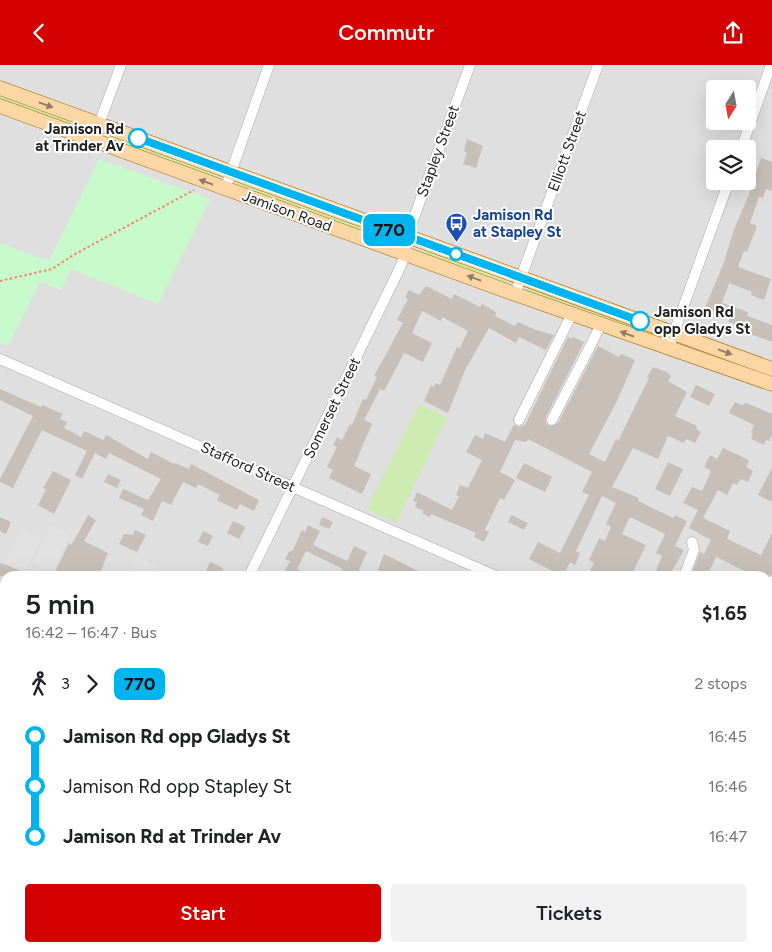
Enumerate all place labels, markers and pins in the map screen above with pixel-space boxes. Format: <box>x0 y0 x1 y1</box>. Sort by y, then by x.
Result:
place label: Jamison Rd at Trinder Av <box>35 120 125 155</box>
marker: Jamison Rd at Trinder Av <box>128 128 148 148</box>
place label: Jamison Rd at Stapley St <box>473 206 562 241</box>
bus stop icon: Jamison Rd at Stapley St <box>445 212 469 243</box>
unlabelled marker <box>449 247 463 261</box>
place label: Jamison Rd opp Gladys St <box>654 303 750 338</box>
marker: Jamison Rd opp Gladys St <box>630 311 650 331</box>

